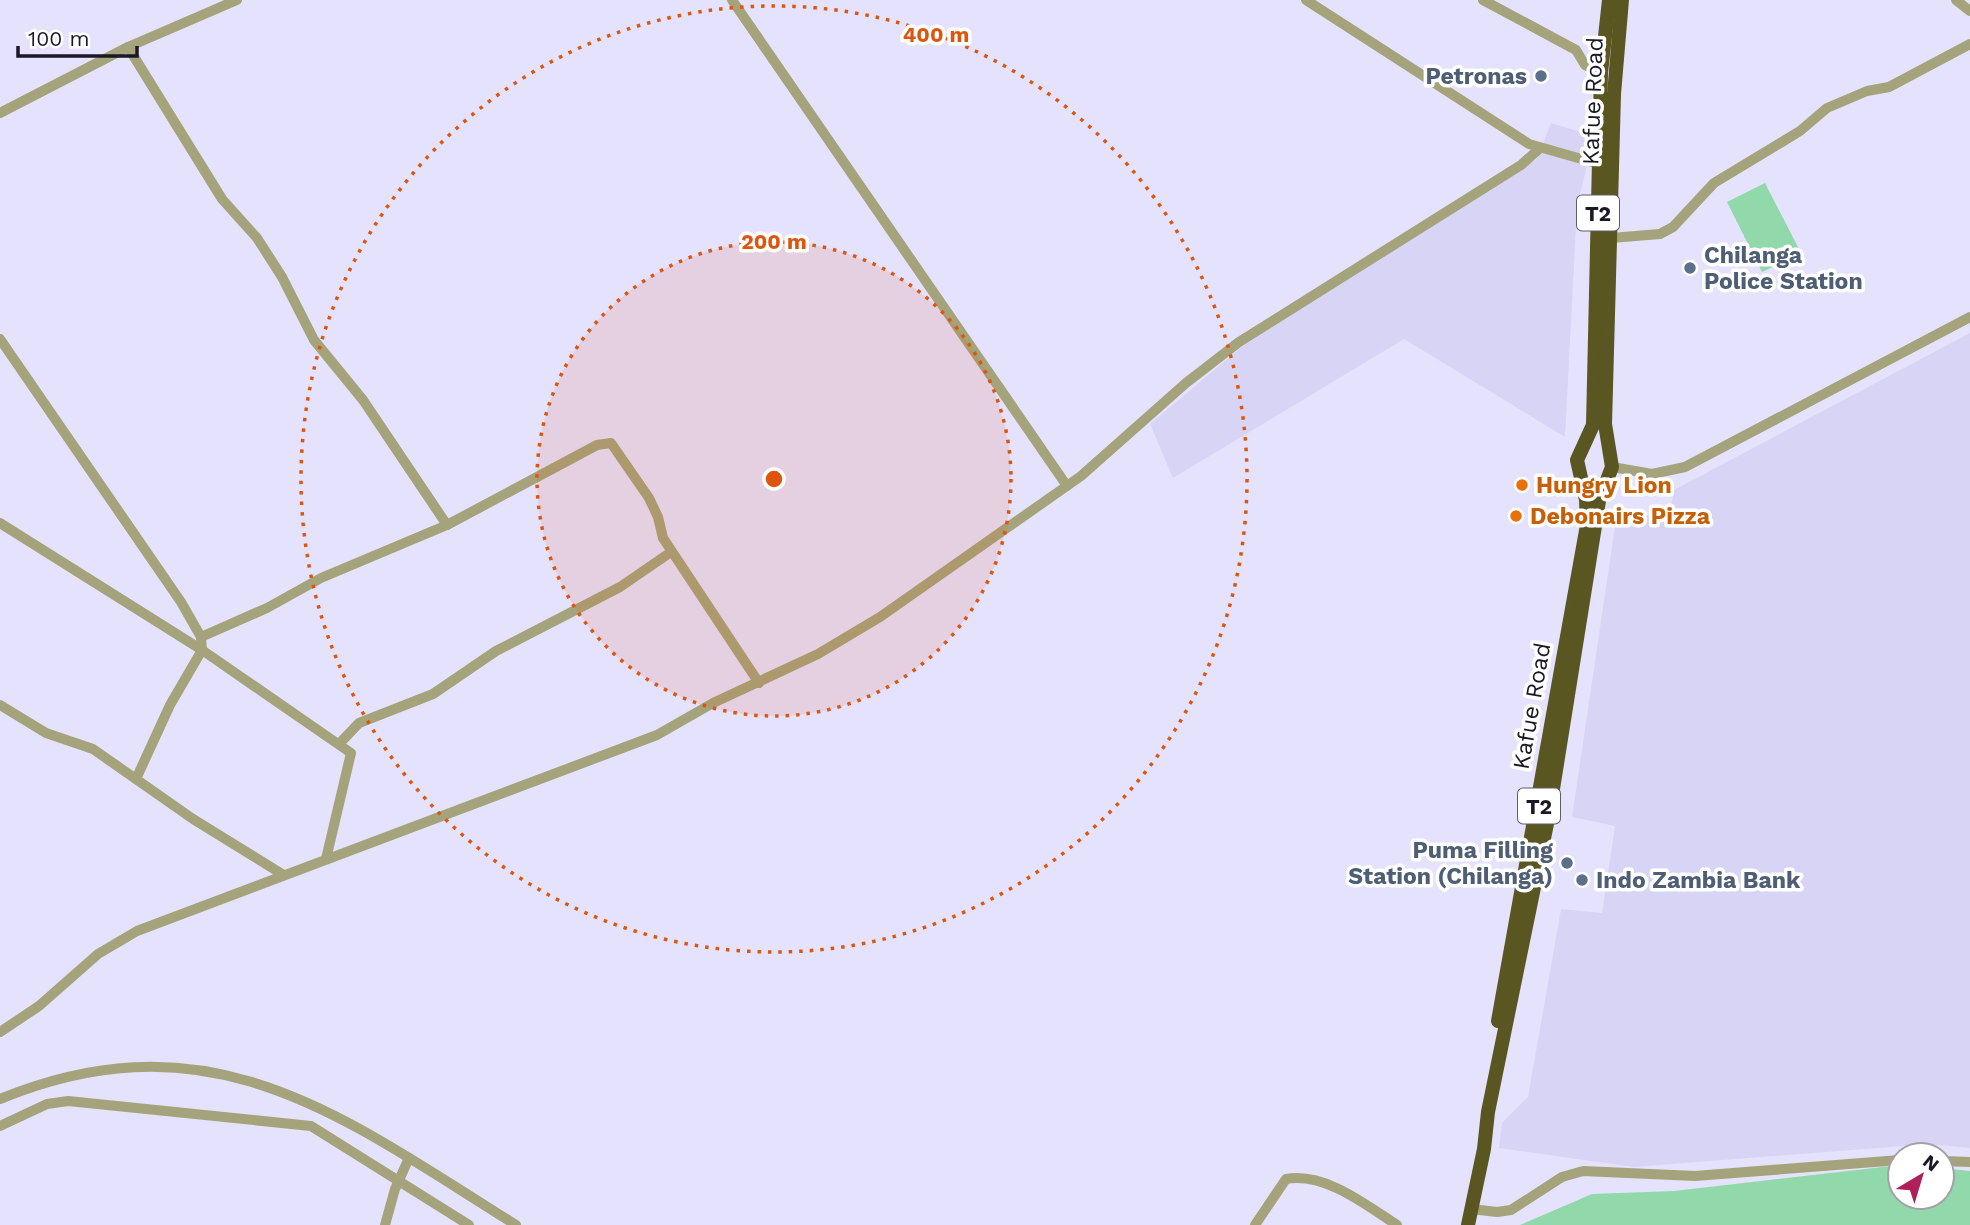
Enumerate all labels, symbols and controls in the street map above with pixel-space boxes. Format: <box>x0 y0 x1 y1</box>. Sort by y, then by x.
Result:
scale bar <box>18 14 136 58</box>
text: 400 m <box>903 22 969 47</box>
text: 100 m <box>28 26 90 51</box>
street label: Kafue Road <box>1577 36 1609 166</box>
place label: Petronas <box>1425 63 1527 90</box>
marker: Petronas <box>1533 68 1549 84</box>
road number: T2 <box>1577 196 1619 230</box>
text: 200 m <box>741 229 807 254</box>
place label: Chilanga Police Station <box>1704 242 1863 295</box>
marker: Chilanga Police Station <box>1682 260 1698 276</box>
centre of rings <box>762 467 786 491</box>
place label: Hungry Lion <box>1536 472 1672 499</box>
marker: Hungry Lion <box>1514 477 1530 493</box>
place label: Debonairs Pizza <box>1530 503 1711 530</box>
marker: Debonairs Pizza <box>1508 508 1524 524</box>
street label: Kafue Road <box>1508 641 1556 771</box>
road number: T2 <box>1518 788 1560 824</box>
place label: Puma Filling Station (Chilanga) <box>1348 837 1553 890</box>
marker: Puma Filling Station (Chilanga) <box>1559 855 1575 871</box>
place label: Indo Zambia Bank <box>1596 867 1801 894</box>
marker: Indo Zambia Bank <box>1574 872 1590 888</box>
north arrow <box>1886 1141 1956 1211</box>
text: N <box>1919 1150 1944 1176</box>

